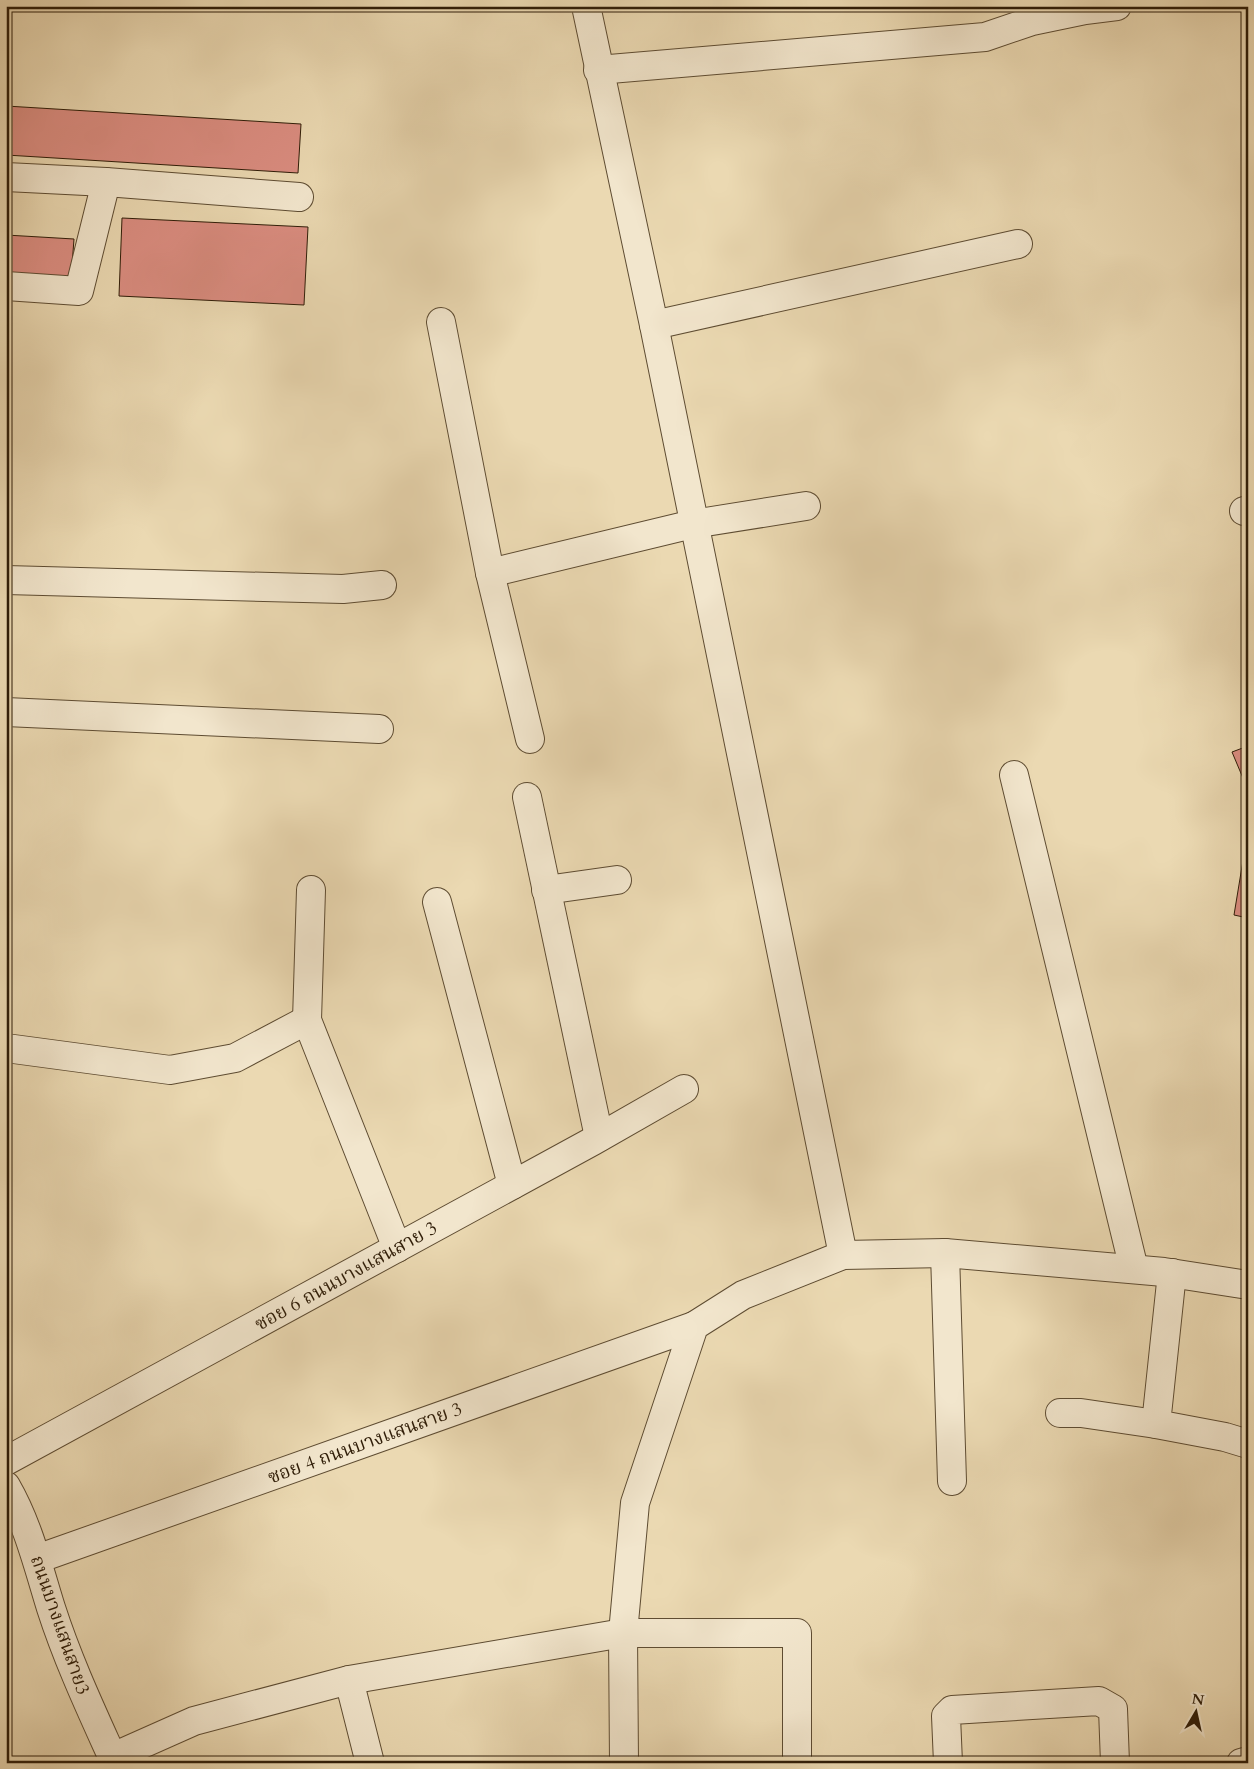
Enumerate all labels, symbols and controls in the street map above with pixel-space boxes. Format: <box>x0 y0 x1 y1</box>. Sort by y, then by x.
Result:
street label: ซอย 6 ถนนบางแสนสาย 3 <box>250 1215 442 1337</box>
street label: ซอย 4 ถนนบางแสนสาย 3 <box>264 1396 466 1490</box>
street label: ถนนบางแสนสาย3 <box>24 1552 96 1698</box>
north arrow <box>1172 1686 1222 1736</box>
text: N <box>1190 1689 1205 1710</box>

